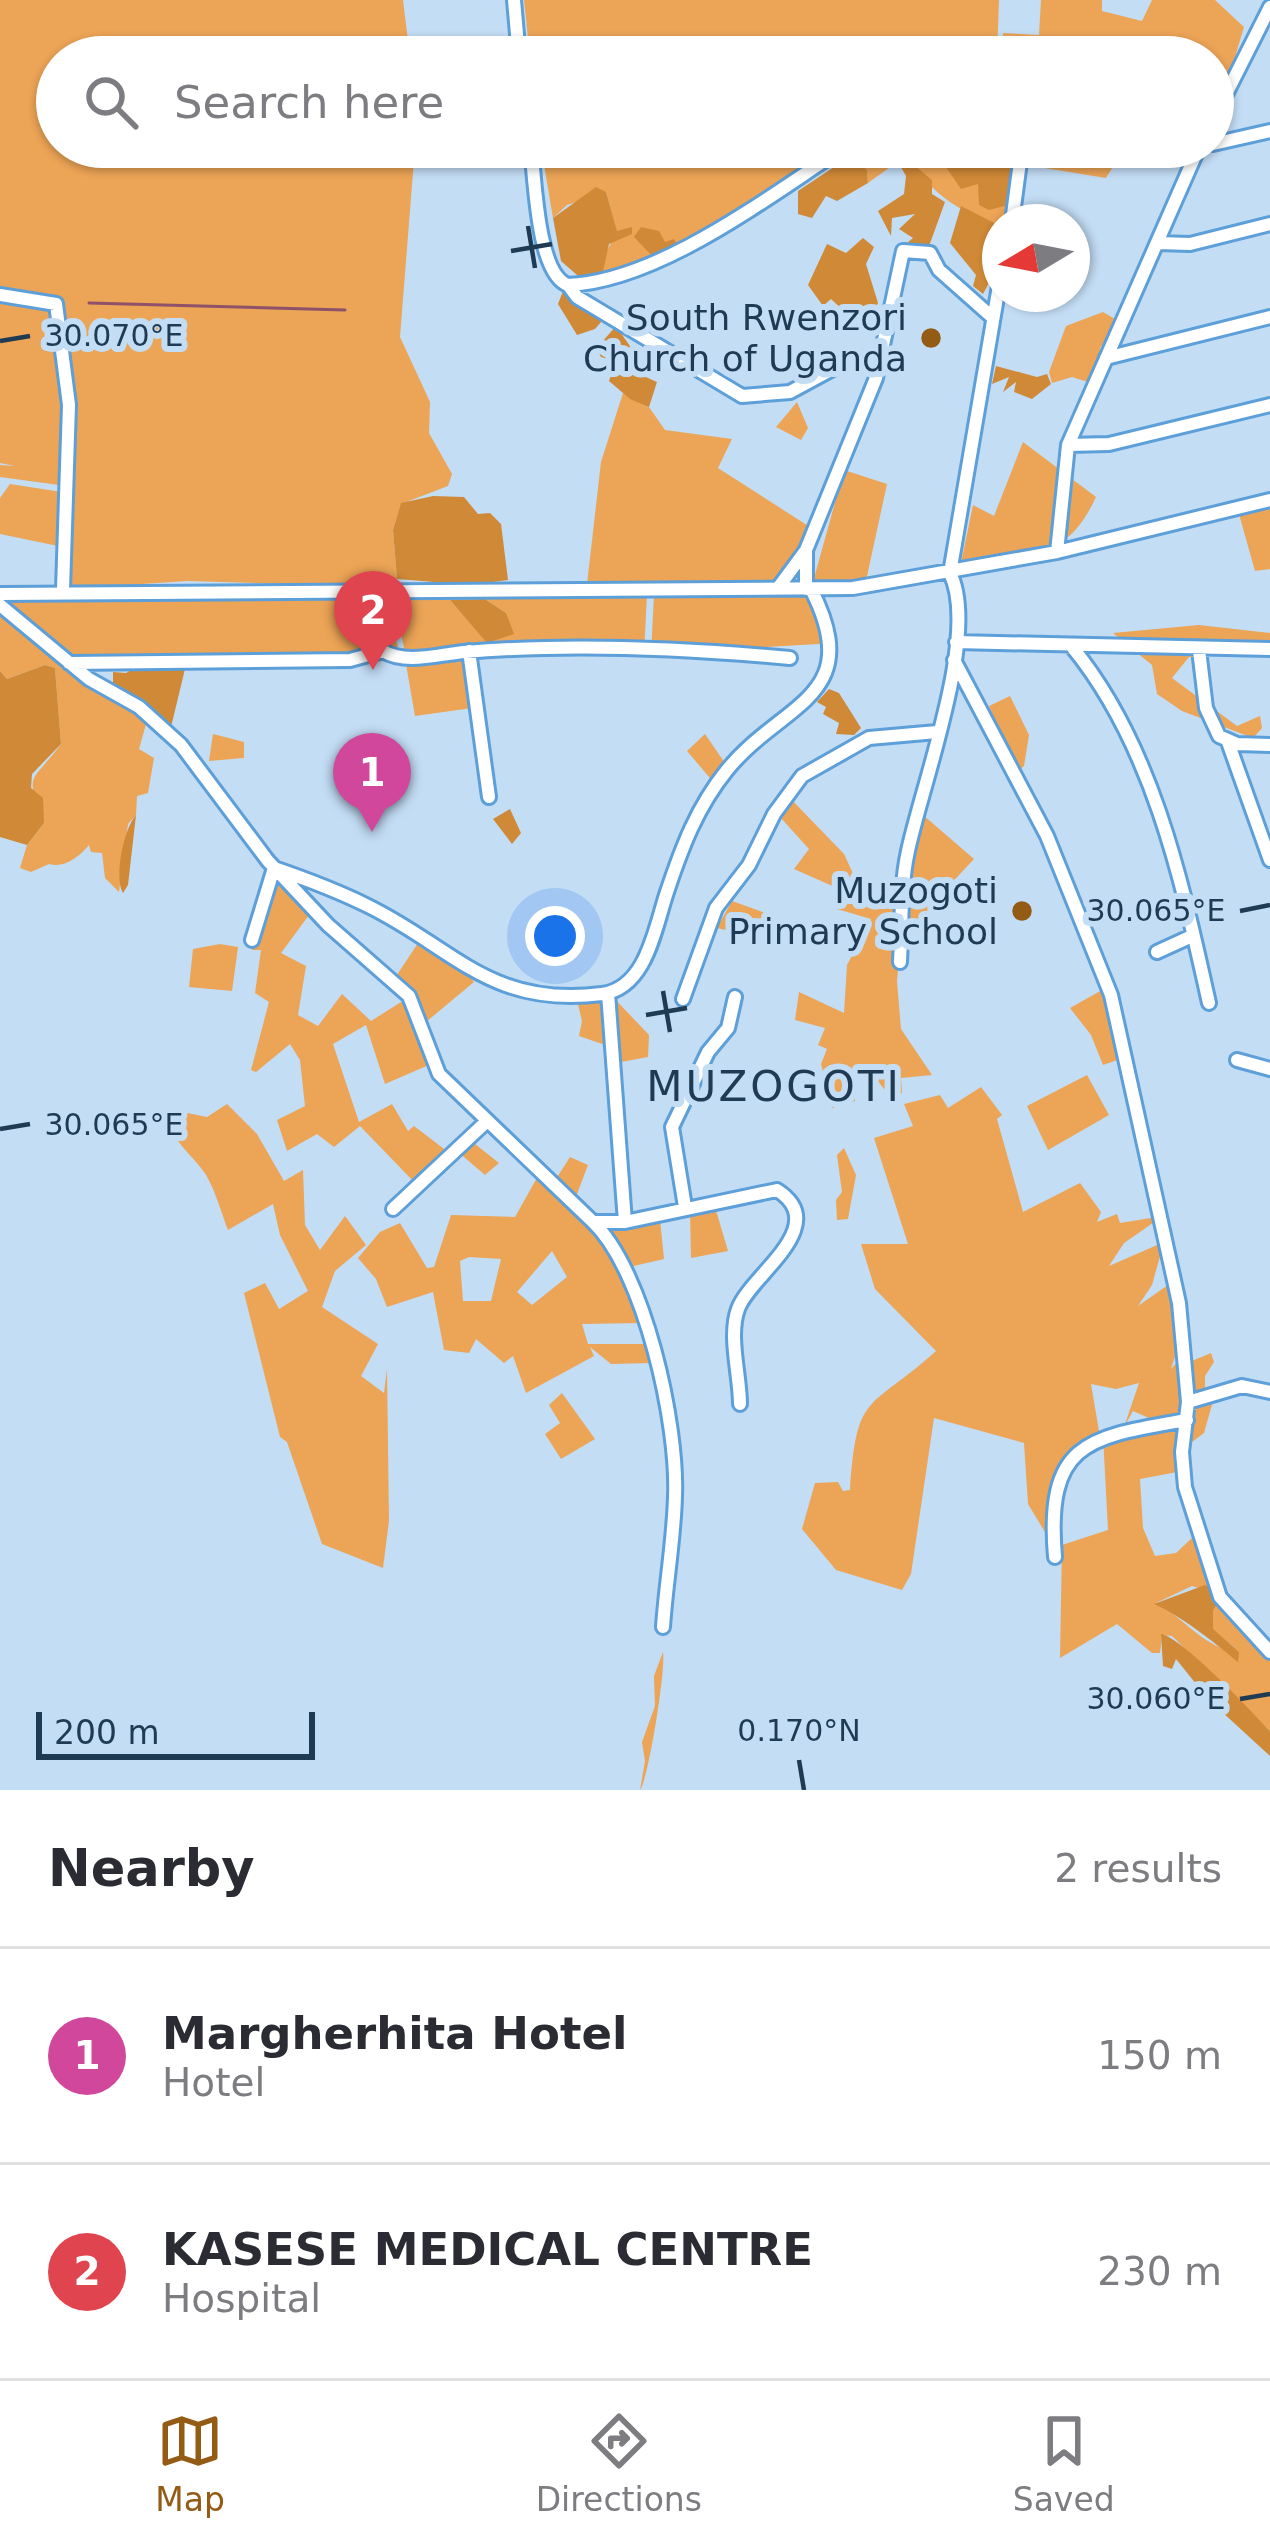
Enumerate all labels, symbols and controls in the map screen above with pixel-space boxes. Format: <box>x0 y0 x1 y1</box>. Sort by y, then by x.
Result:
search box <box>36 36 1234 168</box>
icon: search <box>78 69 144 135</box>
text: Search here <box>174 76 444 129</box>
north arrow <box>982 204 1090 312</box>
place label: South Rwenzori Church of Uganda <box>583 297 907 379</box>
text: 30.070°E <box>45 318 183 353</box>
marker: South Rwenzori Church of Uganda <box>918 325 944 351</box>
pin: 2 <box>334 571 412 670</box>
pin: 1 <box>333 733 411 832</box>
place label: Muzogoti Primary School <box>728 870 998 952</box>
text: 30.065°E <box>1087 893 1225 928</box>
marker: Muzogoti Primary School <box>1009 898 1035 924</box>
your location <box>525 906 585 966</box>
district label: MUZOGOTI <box>646 1062 902 1111</box>
text: 30.065°E <box>45 1107 183 1142</box>
text: 30.060°E <box>1087 1681 1225 1716</box>
scale bar <box>36 1706 315 1759</box>
text: 200 m <box>54 1713 160 1752</box>
text: 0.170°N <box>737 1713 861 1748</box>
text: Nearby <box>48 1839 255 1898</box>
text: 2 results <box>1054 1846 1222 1891</box>
text: Margherhita Hotel <box>162 2007 627 2060</box>
text: 1 <box>73 2033 101 2078</box>
text: 150 m <box>1097 2033 1222 2078</box>
text: Hotel <box>162 2060 265 2105</box>
text: KASESE MEDICAL CENTRE <box>162 2223 813 2276</box>
text: 2 <box>73 2249 101 2294</box>
text: 230 m <box>1097 2249 1222 2294</box>
text: Hospital <box>162 2276 321 2321</box>
tab: Map <box>155 2408 225 2519</box>
tab: Directions <box>536 2408 702 2519</box>
tab: Saved <box>1013 2408 1115 2519</box>

